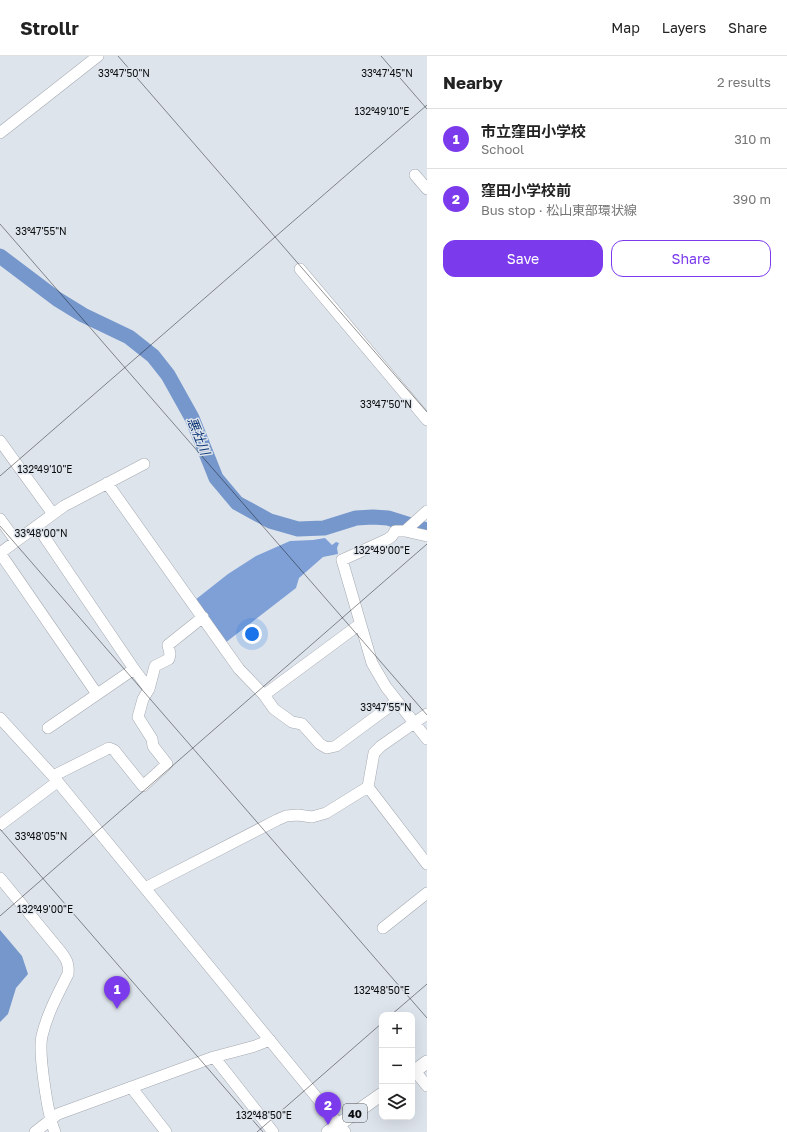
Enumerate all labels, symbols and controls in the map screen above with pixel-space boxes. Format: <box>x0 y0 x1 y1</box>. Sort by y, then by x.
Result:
text: Strollr <box>20 16 79 39</box>
text: Map <box>611 19 640 36</box>
text: Layers <box>662 19 706 36</box>
text: Share <box>728 19 767 36</box>
text: 33°47'50"N <box>98 67 150 79</box>
text: 33°47'45"N <box>361 67 413 79</box>
text: Nearby <box>443 72 503 93</box>
text: 2 results <box>717 74 771 90</box>
text: 132°49'10"E <box>355 105 409 117</box>
text: 市立窪田小学校 <box>481 122 586 140</box>
text: 1 <box>453 131 459 147</box>
text: 310 m <box>734 131 771 147</box>
text: School <box>481 141 524 157</box>
text: 窪田小学校前 <box>481 181 571 199</box>
text: 2 <box>452 191 460 207</box>
text: 390 m <box>733 191 771 207</box>
text: Bus stop · 松山東部環状線 <box>481 202 637 218</box>
text: 33°47'55"N <box>15 225 67 237</box>
button: Save <box>443 240 603 277</box>
button: Share <box>611 240 771 277</box>
text: 33°47'50"N <box>360 398 412 410</box>
water label: 悪社川 <box>184 415 214 459</box>
text: 132°49'10"E <box>18 463 72 475</box>
text: 33°48'00"N <box>15 527 68 539</box>
text: 132°49'00"E <box>354 544 410 556</box>
your location <box>242 624 262 644</box>
text: 33°47'55"N <box>360 701 412 713</box>
text: 33°48'05"N <box>15 830 67 842</box>
text: 132°49'00"E <box>17 903 73 915</box>
pin: 1 <box>104 976 130 1009</box>
text: 132°48'50"E <box>354 984 410 996</box>
map controls <box>379 1012 415 1120</box>
button: + <box>379 1012 415 1048</box>
button: − <box>379 1048 415 1084</box>
button: layers <box>379 1084 415 1120</box>
pin: 2 <box>315 1092 341 1125</box>
road number: 40 <box>343 1104 367 1122</box>
text: 132°48'50"E <box>236 1109 292 1121</box>

